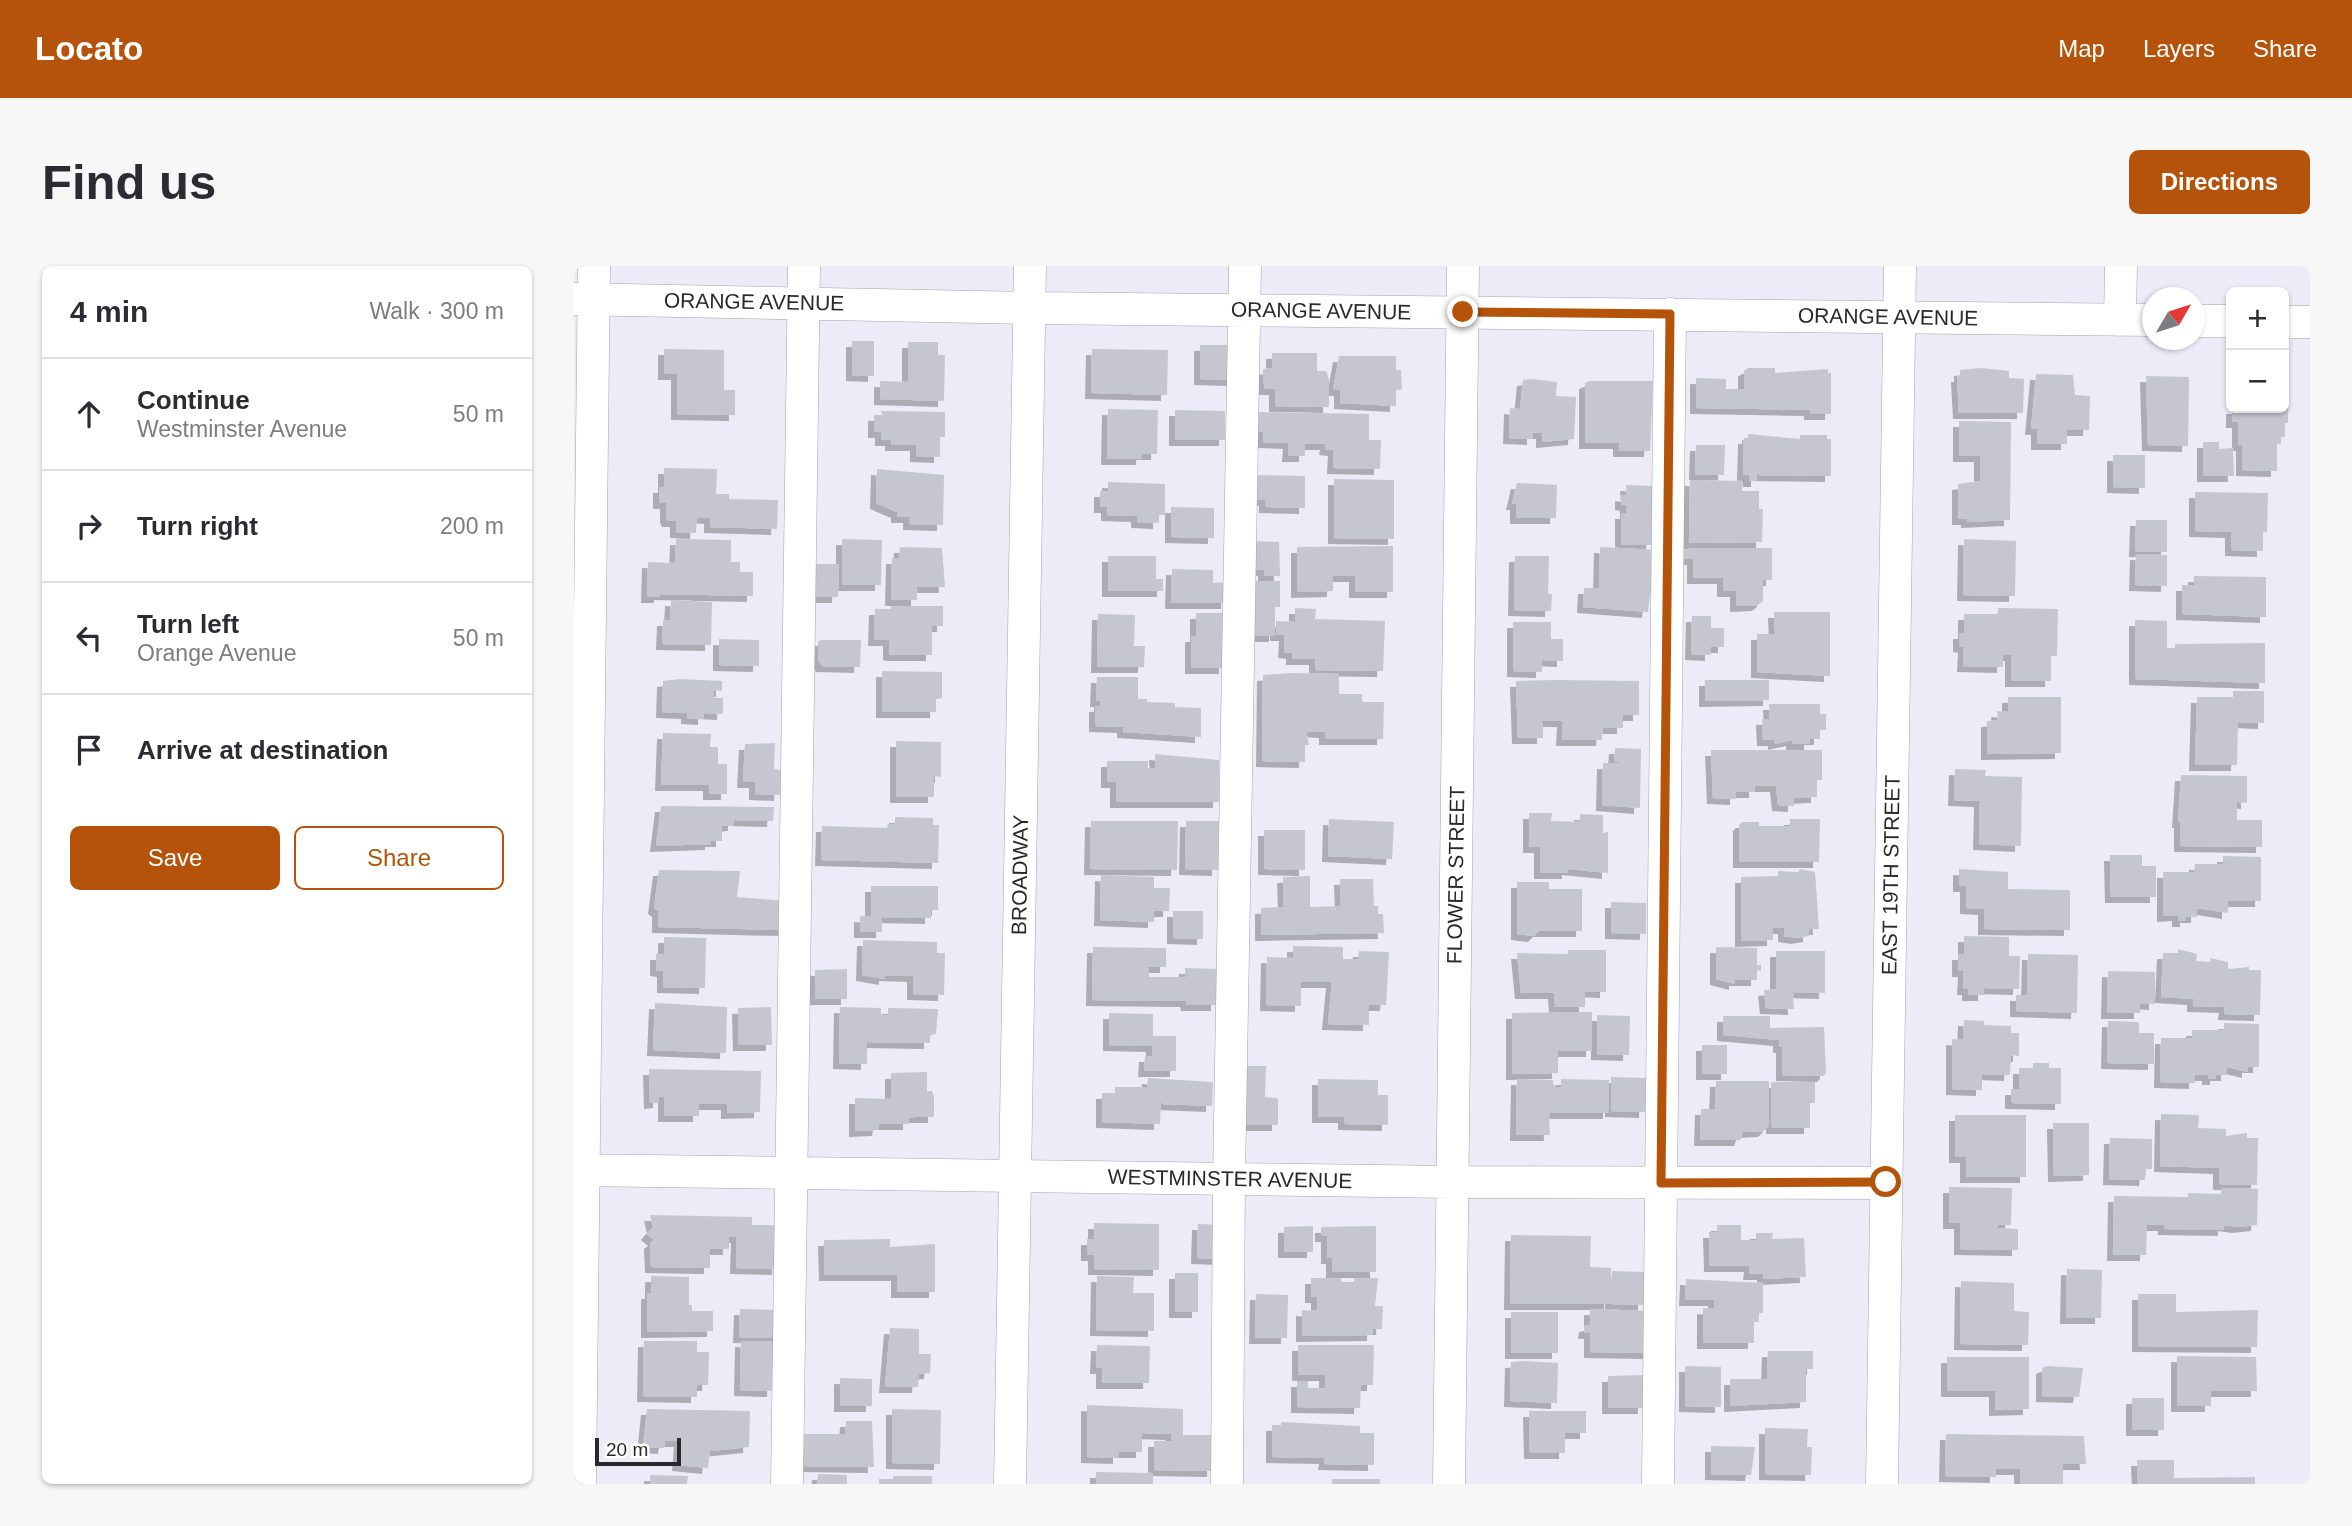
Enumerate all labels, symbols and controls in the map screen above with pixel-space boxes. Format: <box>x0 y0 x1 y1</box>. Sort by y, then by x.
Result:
text: Locato <box>35 30 143 67</box>
text: Map <box>2058 35 2105 62</box>
text: Layers <box>2143 35 2215 62</box>
text: Share <box>2253 35 2317 62</box>
button: Directions <box>2129 150 2310 214</box>
text: Find us <box>42 155 216 209</box>
north arrow <box>2142 287 2205 350</box>
map controls <box>2226 287 2289 413</box>
button: + <box>2226 287 2289 350</box>
street label: ORANGE AVENUE <box>664 288 844 315</box>
text: 4 min <box>70 295 148 328</box>
route end <box>1447 296 1478 327</box>
street label: ORANGE AVENUE <box>1231 297 1411 324</box>
text: Walk · 300 m <box>369 298 504 324</box>
street label: ORANGE AVENUE <box>1798 303 1978 330</box>
button: − <box>2226 350 2289 413</box>
text: Continue <box>137 385 250 415</box>
icon: ahead <box>70 395 108 433</box>
text: 50 m <box>453 401 504 427</box>
text: Westminster Avenue <box>137 416 347 442</box>
icon: right <box>70 507 108 545</box>
text: Turn right <box>137 511 258 541</box>
text: 200 m <box>440 513 504 539</box>
text: Turn left <box>137 609 239 639</box>
icon: left <box>70 619 108 657</box>
text: 50 m <box>453 625 504 651</box>
text: Orange Avenue <box>137 640 296 666</box>
icon: arrive <box>70 731 108 769</box>
text: Arrive at destination <box>137 735 388 765</box>
street label: EAST 19TH STREET <box>1877 774 1904 975</box>
street label: FLOWER STREET <box>1442 785 1469 964</box>
street label: BROADWAY <box>1007 815 1032 935</box>
button: Save <box>70 826 280 890</box>
button: Share <box>294 826 504 890</box>
street label: WESTMINSTER AVENUE <box>1108 1165 1353 1192</box>
route start <box>1870 1166 1901 1197</box>
scale bar <box>595 1435 681 1467</box>
text: 20 m <box>606 1439 648 1460</box>

